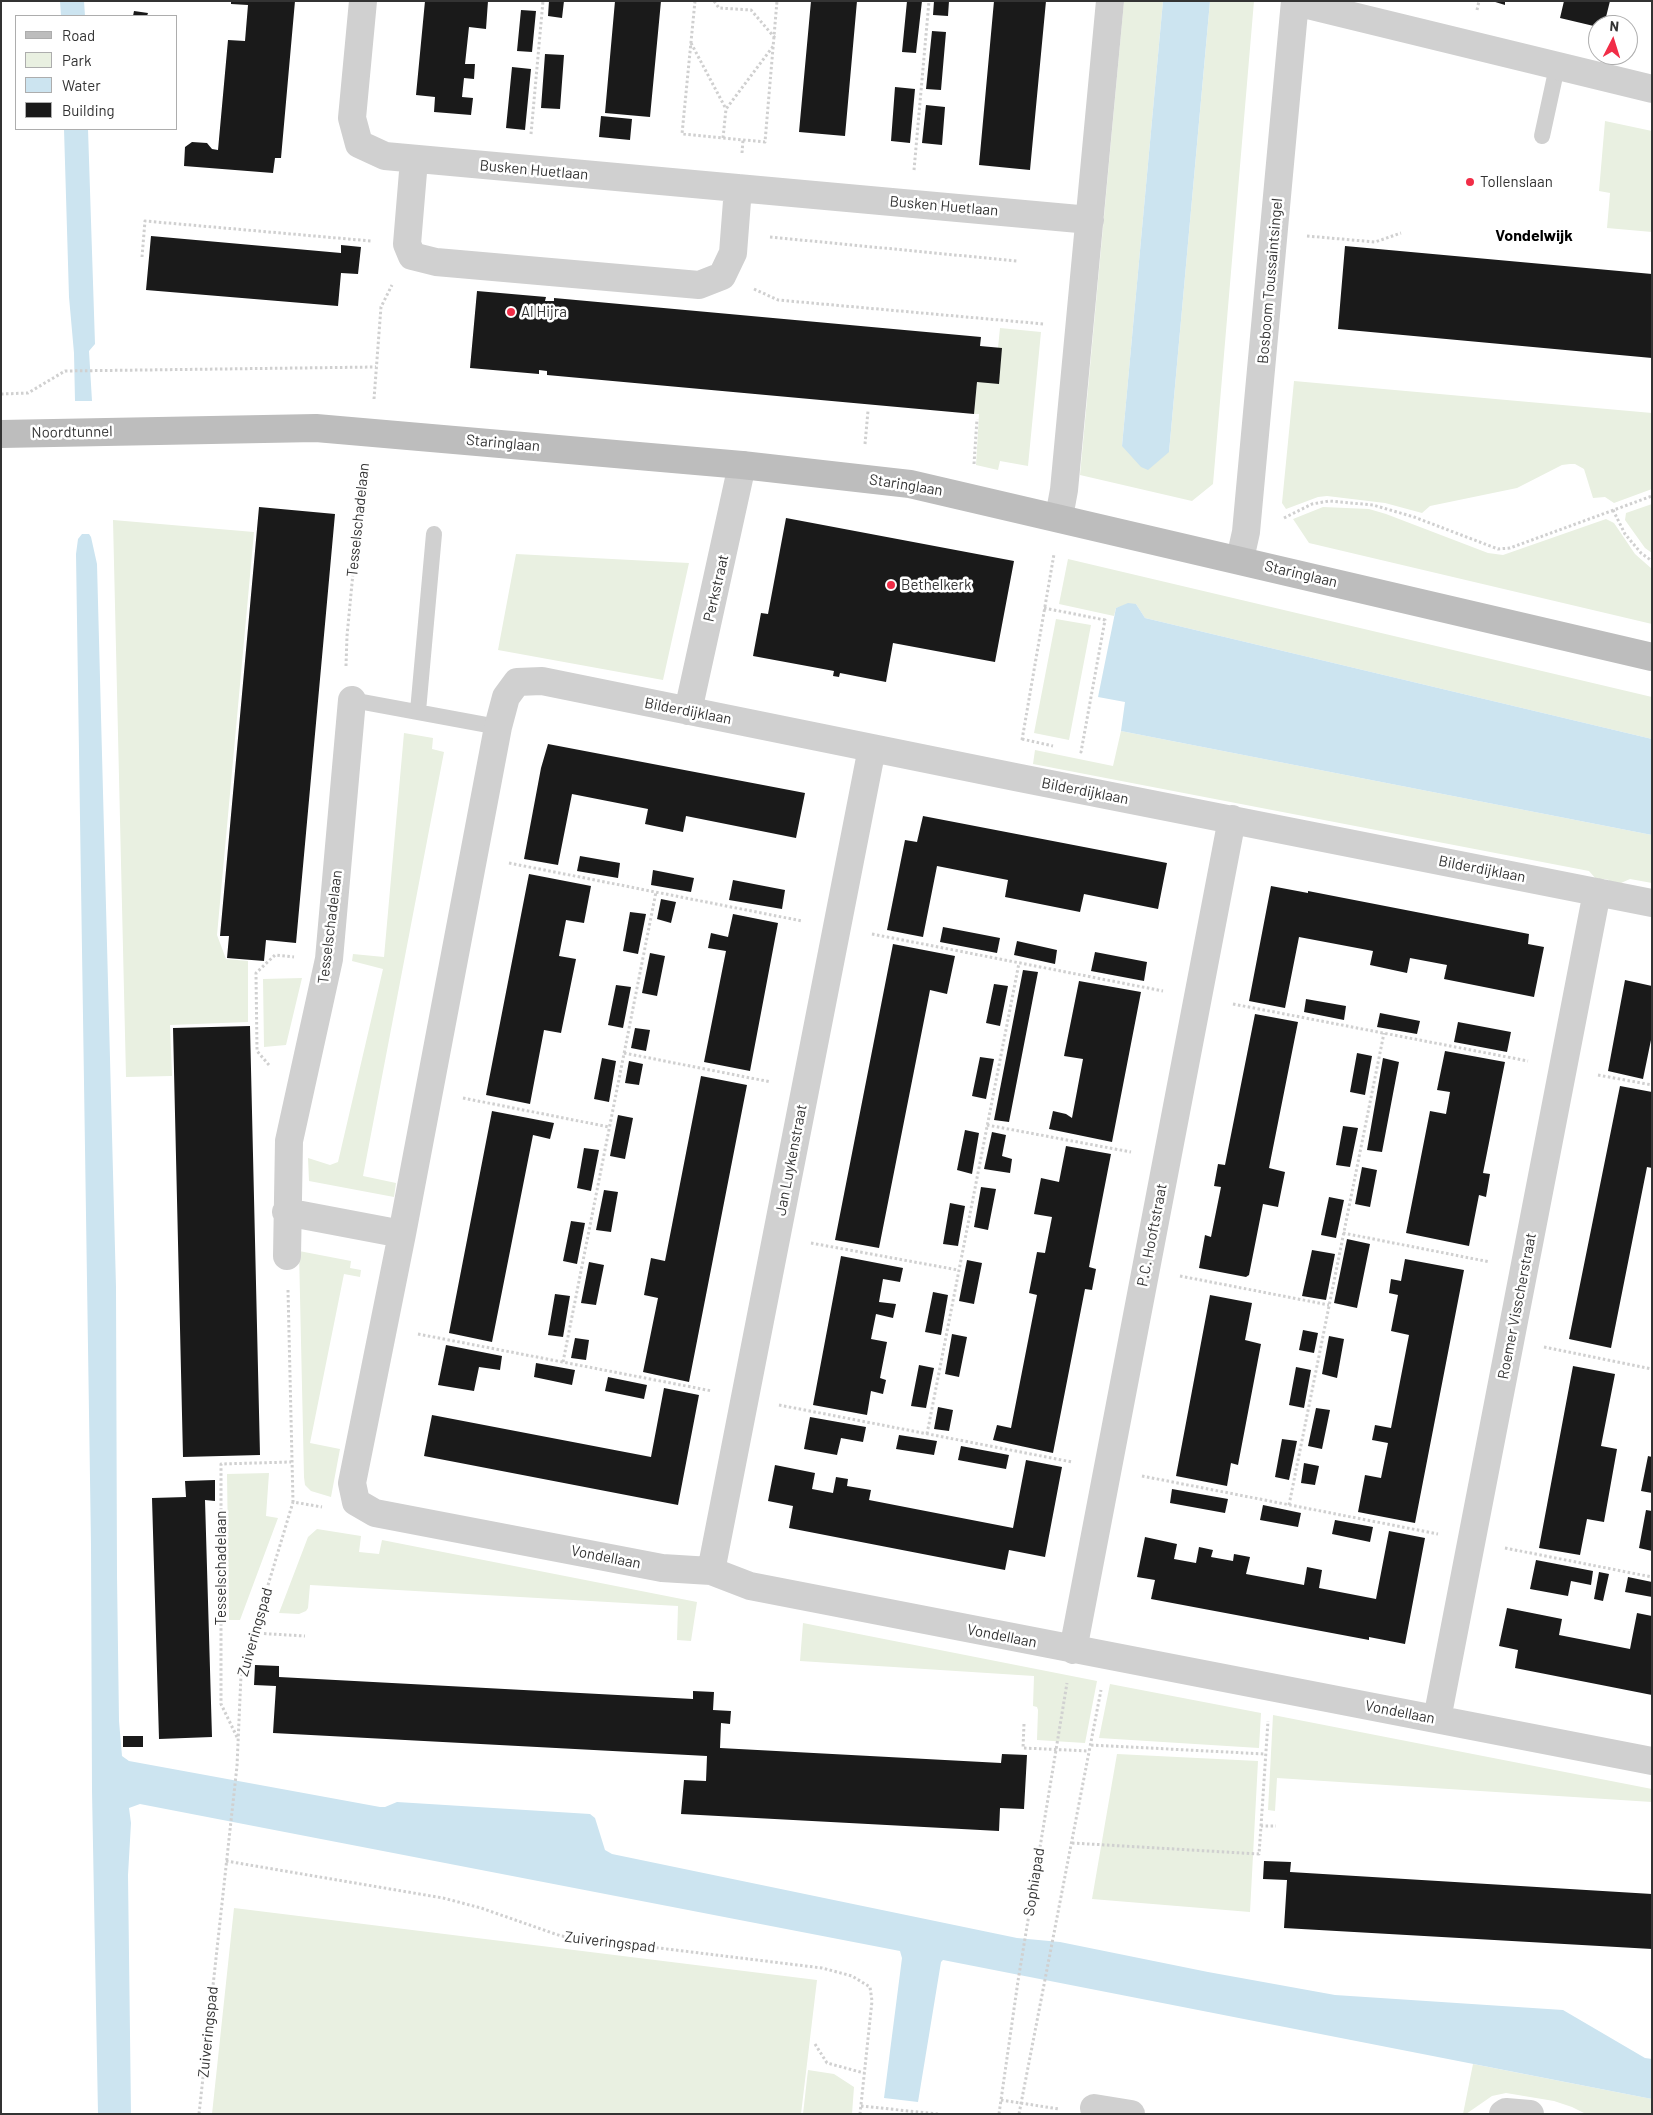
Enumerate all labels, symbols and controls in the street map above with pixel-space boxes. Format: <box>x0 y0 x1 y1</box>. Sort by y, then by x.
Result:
legend <box>15 15 178 130</box>
north arrow <box>1588 15 1638 65</box>
text: N <box>1609 17 1620 34</box>
text: Road <box>62 26 95 44</box>
text: Park <box>62 51 91 69</box>
text: Water <box>62 76 101 94</box>
text: Building <box>62 101 115 119</box>
street label: Busken Huetlaan <box>479 156 589 184</box>
place label: Tollenslaan <box>1480 173 1553 191</box>
marker: Tollenslaan <box>1464 176 1476 188</box>
street label: Busken Huetlaan <box>889 192 999 220</box>
street label: Bosboom Toussaintsingel <box>1254 197 1286 365</box>
district label: Vondelwijk <box>1495 226 1573 246</box>
place label: Al Hijra <box>521 303 567 321</box>
marker: Al Hijra <box>505 306 517 318</box>
street label: Noordtunnel <box>31 422 113 442</box>
street label: Staringlaan <box>465 431 541 455</box>
street label: Tesselschadelaan <box>343 462 373 578</box>
street label: Staringlaan <box>868 470 944 500</box>
street label: Perkstraat <box>700 553 732 623</box>
street label: Staringlaan <box>1263 557 1339 591</box>
place label: Bethelkerk <box>901 576 971 594</box>
marker: Bethelkerk <box>885 579 897 591</box>
street label: Bilderdijklaan <box>643 694 733 728</box>
street label: Bilderdijklaan <box>1040 774 1130 808</box>
street label: Bilderdijklaan <box>1437 852 1527 886</box>
street label: Tesselschadelaan <box>314 869 346 985</box>
street label: Jan Luykenstraat <box>771 1103 811 1217</box>
street label: P.C. Hooftstraat <box>1133 1182 1171 1288</box>
street label: Roemer Visscherstraat <box>1494 1231 1540 1381</box>
street label: Tesselschadelaan <box>212 1511 230 1625</box>
street label: Vondellaan <box>570 1541 642 1573</box>
street label: Zuiveringspad <box>234 1585 276 1679</box>
street label: Vondellaan <box>966 1620 1038 1652</box>
street label: Vondellaan <box>1364 1696 1436 1728</box>
street label: Sophiapad <box>1020 1847 1048 1917</box>
street label: Zuiveringspad <box>563 1927 657 1957</box>
street label: Zuiveringspad <box>194 1986 222 2078</box>

